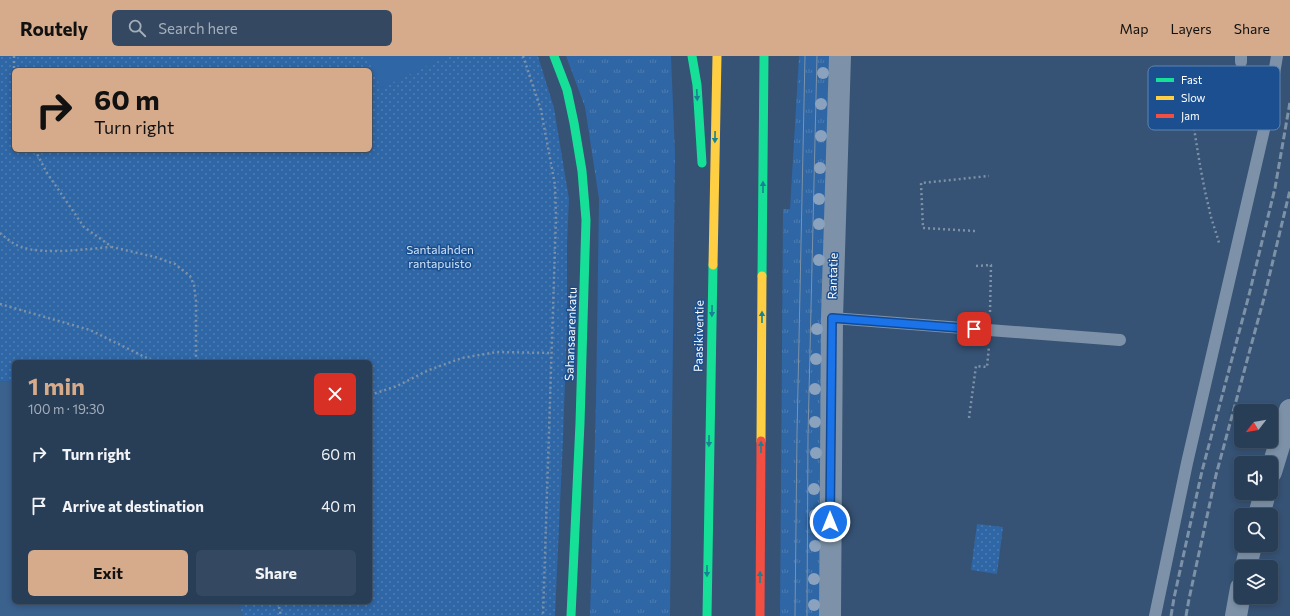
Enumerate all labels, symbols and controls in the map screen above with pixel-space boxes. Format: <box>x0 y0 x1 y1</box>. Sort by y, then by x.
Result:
search box <box>112 10 392 46</box>
text: Routely <box>20 17 88 40</box>
icon: search <box>126 17 148 39</box>
text: Search here <box>158 19 238 37</box>
text: Map <box>1120 20 1148 37</box>
text: Layers <box>1170 20 1212 37</box>
text: Share <box>1234 20 1270 37</box>
legend <box>1148 66 1280 130</box>
text: Fast <box>1181 73 1203 86</box>
text: 60 m <box>94 82 160 116</box>
icon: right <box>28 84 80 136</box>
one-way arrow <box>694 89 701 101</box>
text: Slow <box>1181 91 1206 104</box>
text: Jam <box>1181 109 1200 123</box>
text: Turn right <box>94 116 174 138</box>
one-way arrow <box>712 131 718 144</box>
one-way arrow <box>760 180 766 193</box>
park label: Santalahden rantapuisto <box>406 242 474 270</box>
street label: Rantatie <box>824 252 840 300</box>
street label: Sahansaarenkatu <box>561 287 579 381</box>
street label: Paasikiventie <box>690 300 706 372</box>
one-way arrow <box>708 305 715 317</box>
one-way arrow <box>759 310 765 323</box>
pin <box>957 312 991 346</box>
icon: arrive <box>963 318 985 340</box>
text: 1 min <box>28 371 85 400</box>
button: close <box>314 373 356 415</box>
text: 100 m · 19:30 <box>28 401 105 417</box>
north arrow <box>1234 404 1278 448</box>
map controls <box>1234 404 1278 604</box>
one-way arrow <box>706 435 712 448</box>
one-way arrow <box>758 440 764 453</box>
icon: right <box>28 443 50 465</box>
text: Turn right <box>62 445 131 463</box>
text: 60 m <box>321 445 356 463</box>
button: sound <box>1234 456 1278 500</box>
icon: arrive <box>28 495 50 517</box>
text: Arrive at destination <box>62 497 204 515</box>
text: 40 m <box>321 497 356 515</box>
position arrow <box>809 501 851 543</box>
button: search <box>1234 508 1278 552</box>
button: Exit <box>28 550 188 596</box>
button: Share <box>196 550 356 596</box>
button: layers <box>1234 560 1278 604</box>
one-way arrow <box>704 565 710 578</box>
one-way arrow <box>757 570 763 583</box>

